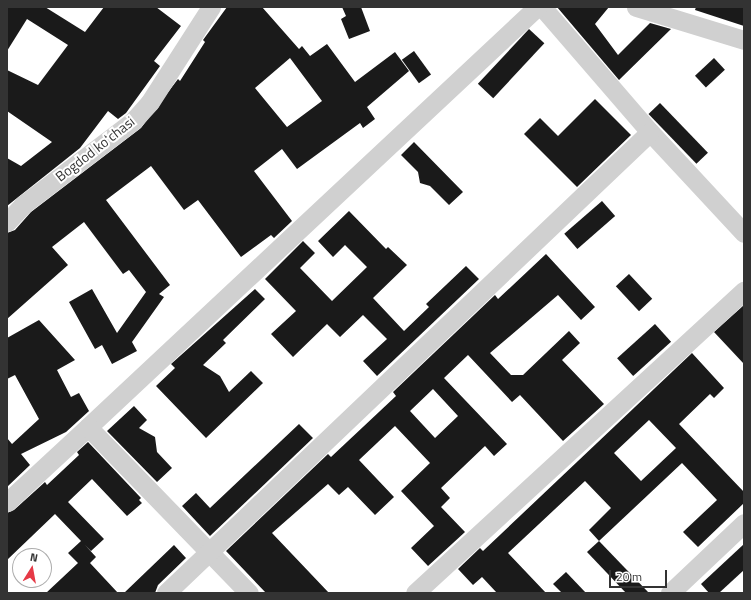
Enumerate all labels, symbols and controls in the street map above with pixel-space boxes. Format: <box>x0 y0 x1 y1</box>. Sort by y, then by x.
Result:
street label: Bogdod koʻchasi <box>52 113 138 185</box>
north arrow <box>12 548 52 588</box>
text: N <box>29 549 39 566</box>
scale bar <box>611 562 669 588</box>
text: 20 m <box>616 567 642 586</box>

